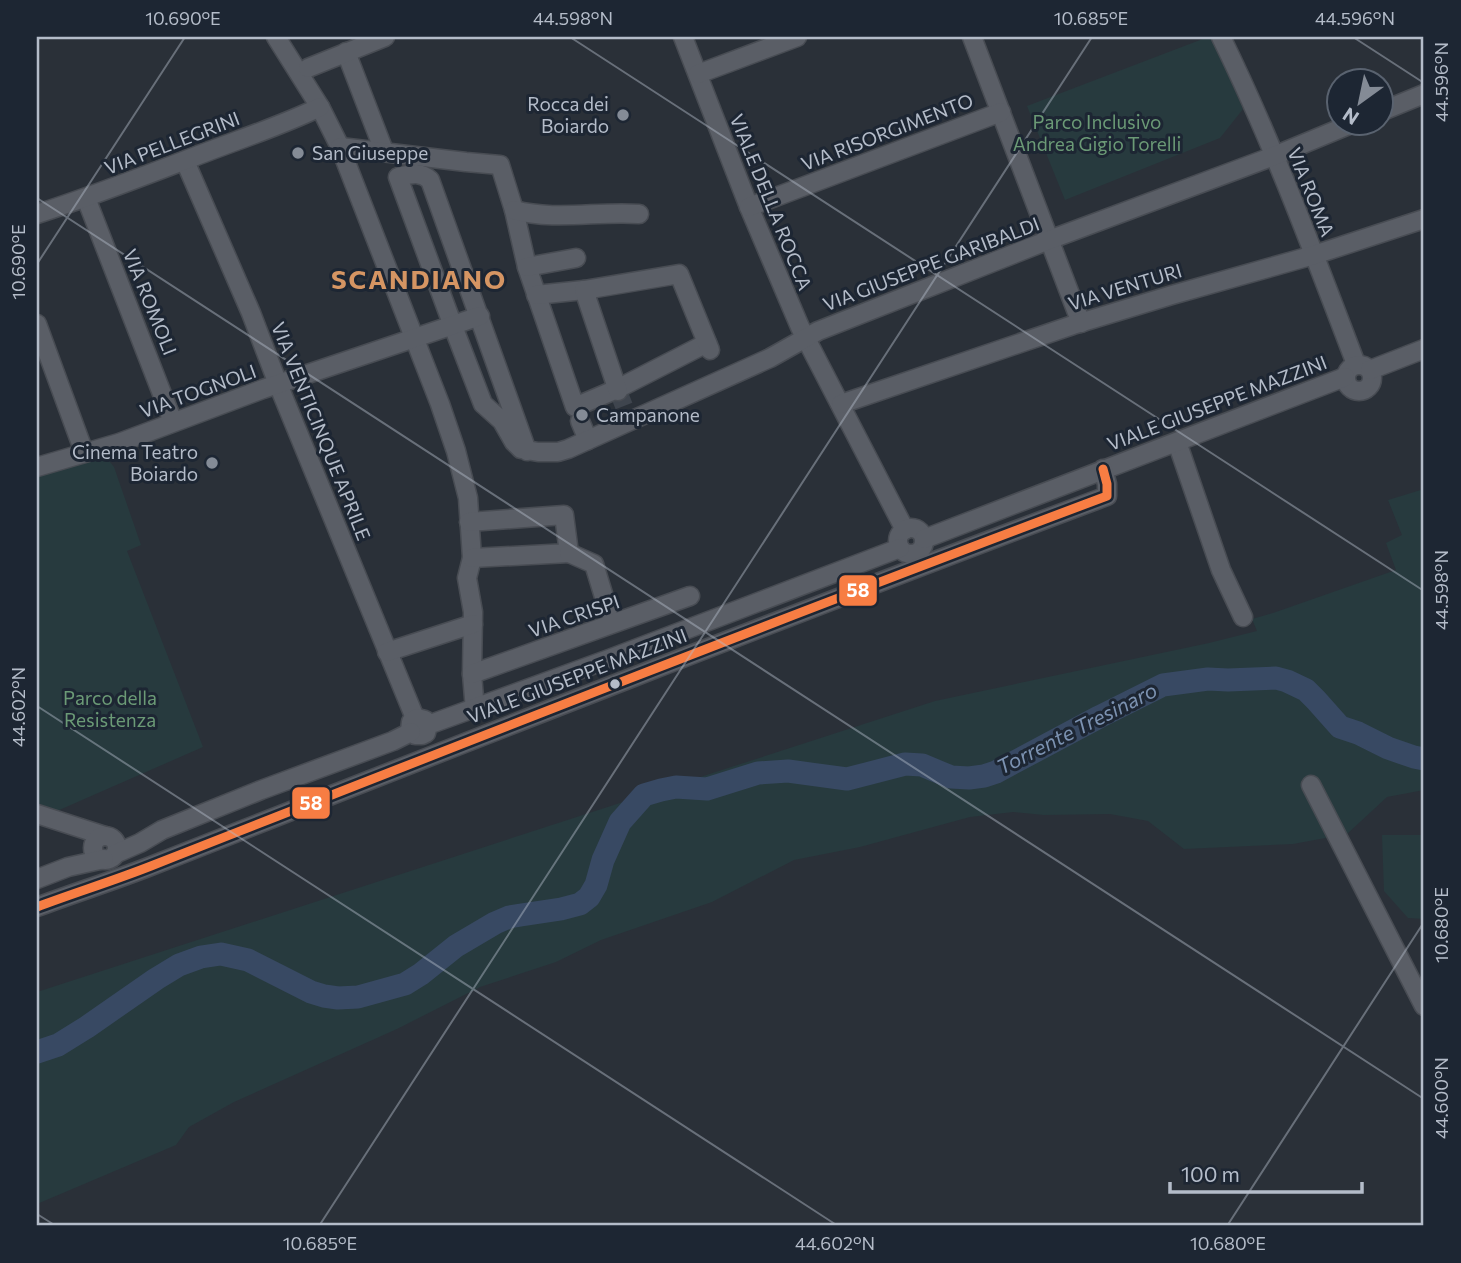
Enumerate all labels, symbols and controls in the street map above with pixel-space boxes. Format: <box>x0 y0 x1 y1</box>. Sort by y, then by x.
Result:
text: 10.690°E <box>145 7 221 29</box>
text: 44.598°N <box>533 7 613 29</box>
text: 10.685°E <box>1054 7 1128 29</box>
text: 44.596°N <box>1315 7 1395 29</box>
text: 44.596°N <box>1430 42 1452 122</box>
north arrow <box>1324 66 1394 136</box>
street label: VIA RISORGIMENTO <box>798 88 976 175</box>
place label: Rocca dei Boiardo <box>527 92 609 137</box>
text: N <box>1338 103 1363 130</box>
street label: VIA PELLEGRINI <box>101 106 243 179</box>
marker: Rocca dei Boiardo <box>615 107 631 123</box>
street label: VIALE DELLA ROCCA <box>726 110 817 293</box>
park label: Parco Inclusivo Andrea Gigio Torelli <box>1013 110 1181 155</box>
place label: San Giuseppe <box>312 141 428 164</box>
street label: VIA ROMA <box>1283 144 1340 240</box>
marker: San Giuseppe <box>290 145 306 161</box>
street label: VIA GIUSEPPE GARIBALDI <box>819 212 1042 315</box>
text: 10.690°E <box>7 224 29 300</box>
street label: VIA ROMOLI <box>119 245 182 358</box>
street label: VIA VENTURI <box>1065 258 1185 315</box>
district label: SCANDIANO <box>331 263 507 294</box>
street label: VIA VENTICINQUE APRILE <box>267 318 376 543</box>
street label: VIALE GIUSEPPE MAZZINI <box>1104 350 1330 455</box>
street label: VIA TOGNOLI <box>136 359 259 422</box>
place label: Campanone <box>596 403 700 426</box>
marker: Campanone <box>574 407 590 423</box>
place label: Cinema Teatro Boiardo <box>72 440 198 485</box>
marker: Cinema Teatro Boiardo <box>204 455 220 471</box>
text: 44.598°N <box>1430 550 1452 630</box>
line badge: 58 <box>838 574 878 607</box>
text: 58 <box>847 578 869 601</box>
street label: VIA CRISPI <box>525 589 622 642</box>
street label: VIALE GIUSEPPE MAZZINI <box>464 623 690 728</box>
text: 44.602°N <box>7 667 29 747</box>
water label: Torrente Tresinaro <box>992 676 1161 779</box>
unlabelled marker <box>608 677 622 691</box>
park label: Parco della Resistenza <box>63 686 157 731</box>
line badge: 58 <box>291 786 331 820</box>
text: 58 <box>300 791 322 814</box>
text: 10.680°E <box>1430 887 1452 963</box>
text: 44.600°N <box>1430 1057 1452 1139</box>
scale bar <box>1170 1151 1363 1195</box>
text: 100 m <box>1181 1161 1240 1186</box>
text: 10.685°E <box>283 1232 357 1254</box>
text: 44.602°N <box>795 1232 875 1254</box>
text: 10.680°E <box>1190 1232 1266 1254</box>

